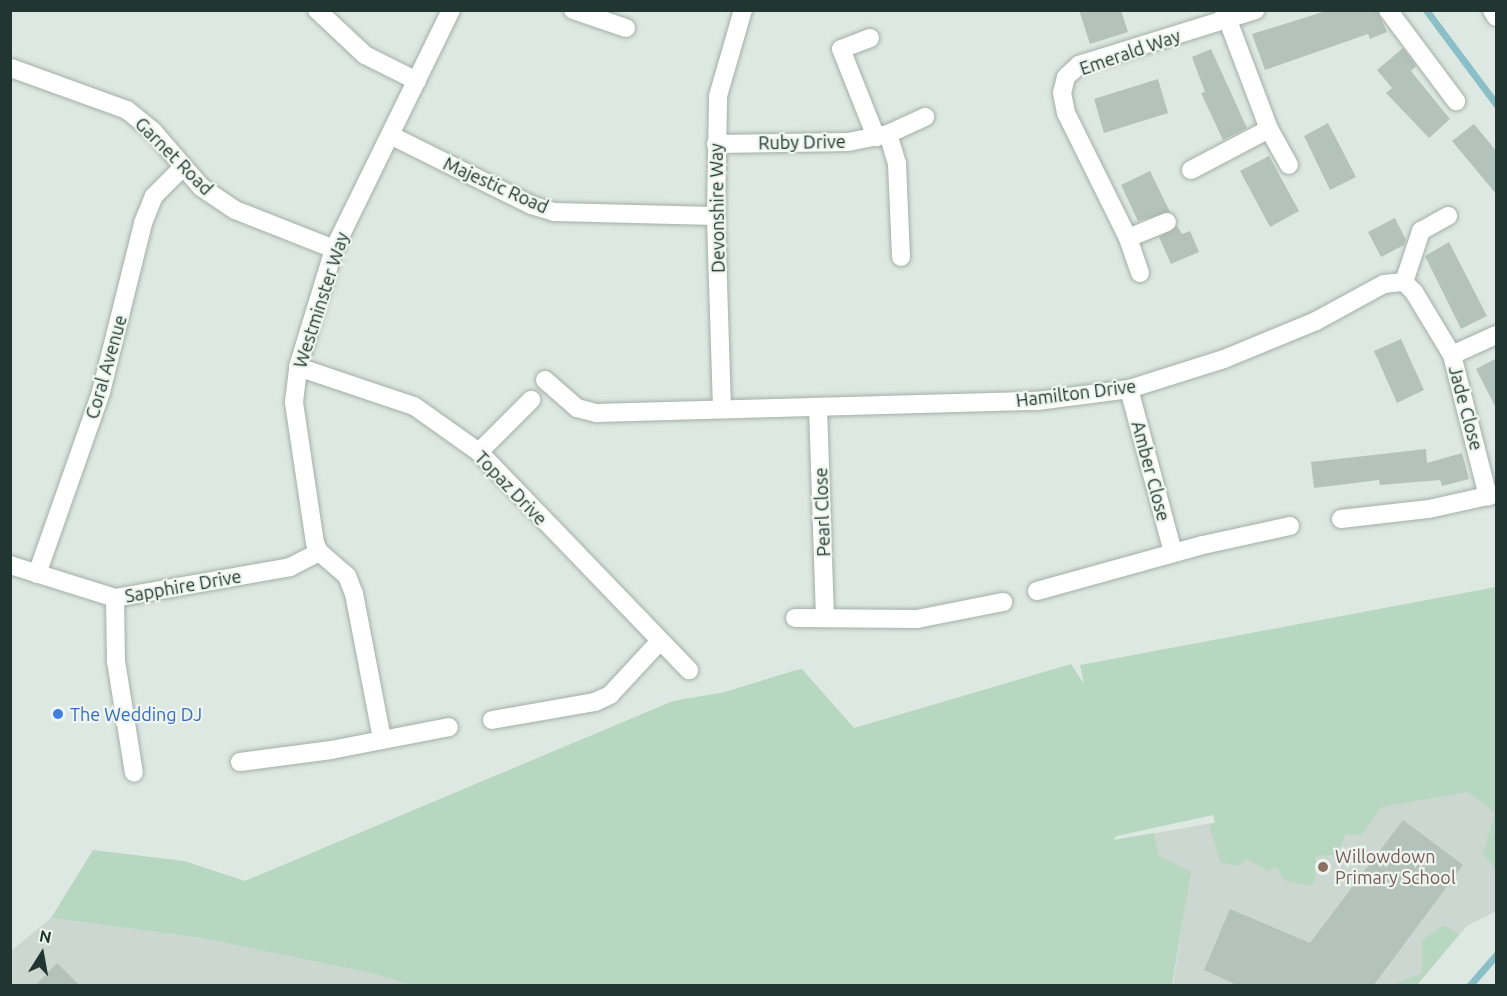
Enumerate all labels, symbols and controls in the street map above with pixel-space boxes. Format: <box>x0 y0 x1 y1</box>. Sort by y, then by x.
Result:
street label: Emerald Way <box>1077 25 1183 79</box>
street label: Garnet Road <box>131 113 217 199</box>
street label: Ruby Drive <box>758 130 846 154</box>
street label: Devonshire Way <box>705 143 729 273</box>
street label: Majestic Road <box>440 152 552 218</box>
street label: Westminster Way <box>289 229 353 371</box>
street label: Coral Avenue <box>81 313 131 421</box>
street label: Jade Close <box>1444 363 1488 453</box>
street label: Hamilton Drive <box>1015 375 1137 411</box>
street label: Amber Close <box>1127 419 1175 523</box>
street label: Topaz Drive <box>470 447 552 529</box>
street label: Pearl Close <box>810 467 834 557</box>
street label: Sapphire Drive <box>123 565 243 607</box>
place label: The Wedding DJ <box>70 703 202 725</box>
marker: The Wedding DJ <box>51 707 65 721</box>
place label: Willowdown Primary School <box>1335 846 1456 888</box>
marker: Willowdown Primary School <box>1316 860 1330 874</box>
north arrow <box>12 924 72 984</box>
text: N <box>38 926 53 946</box>

